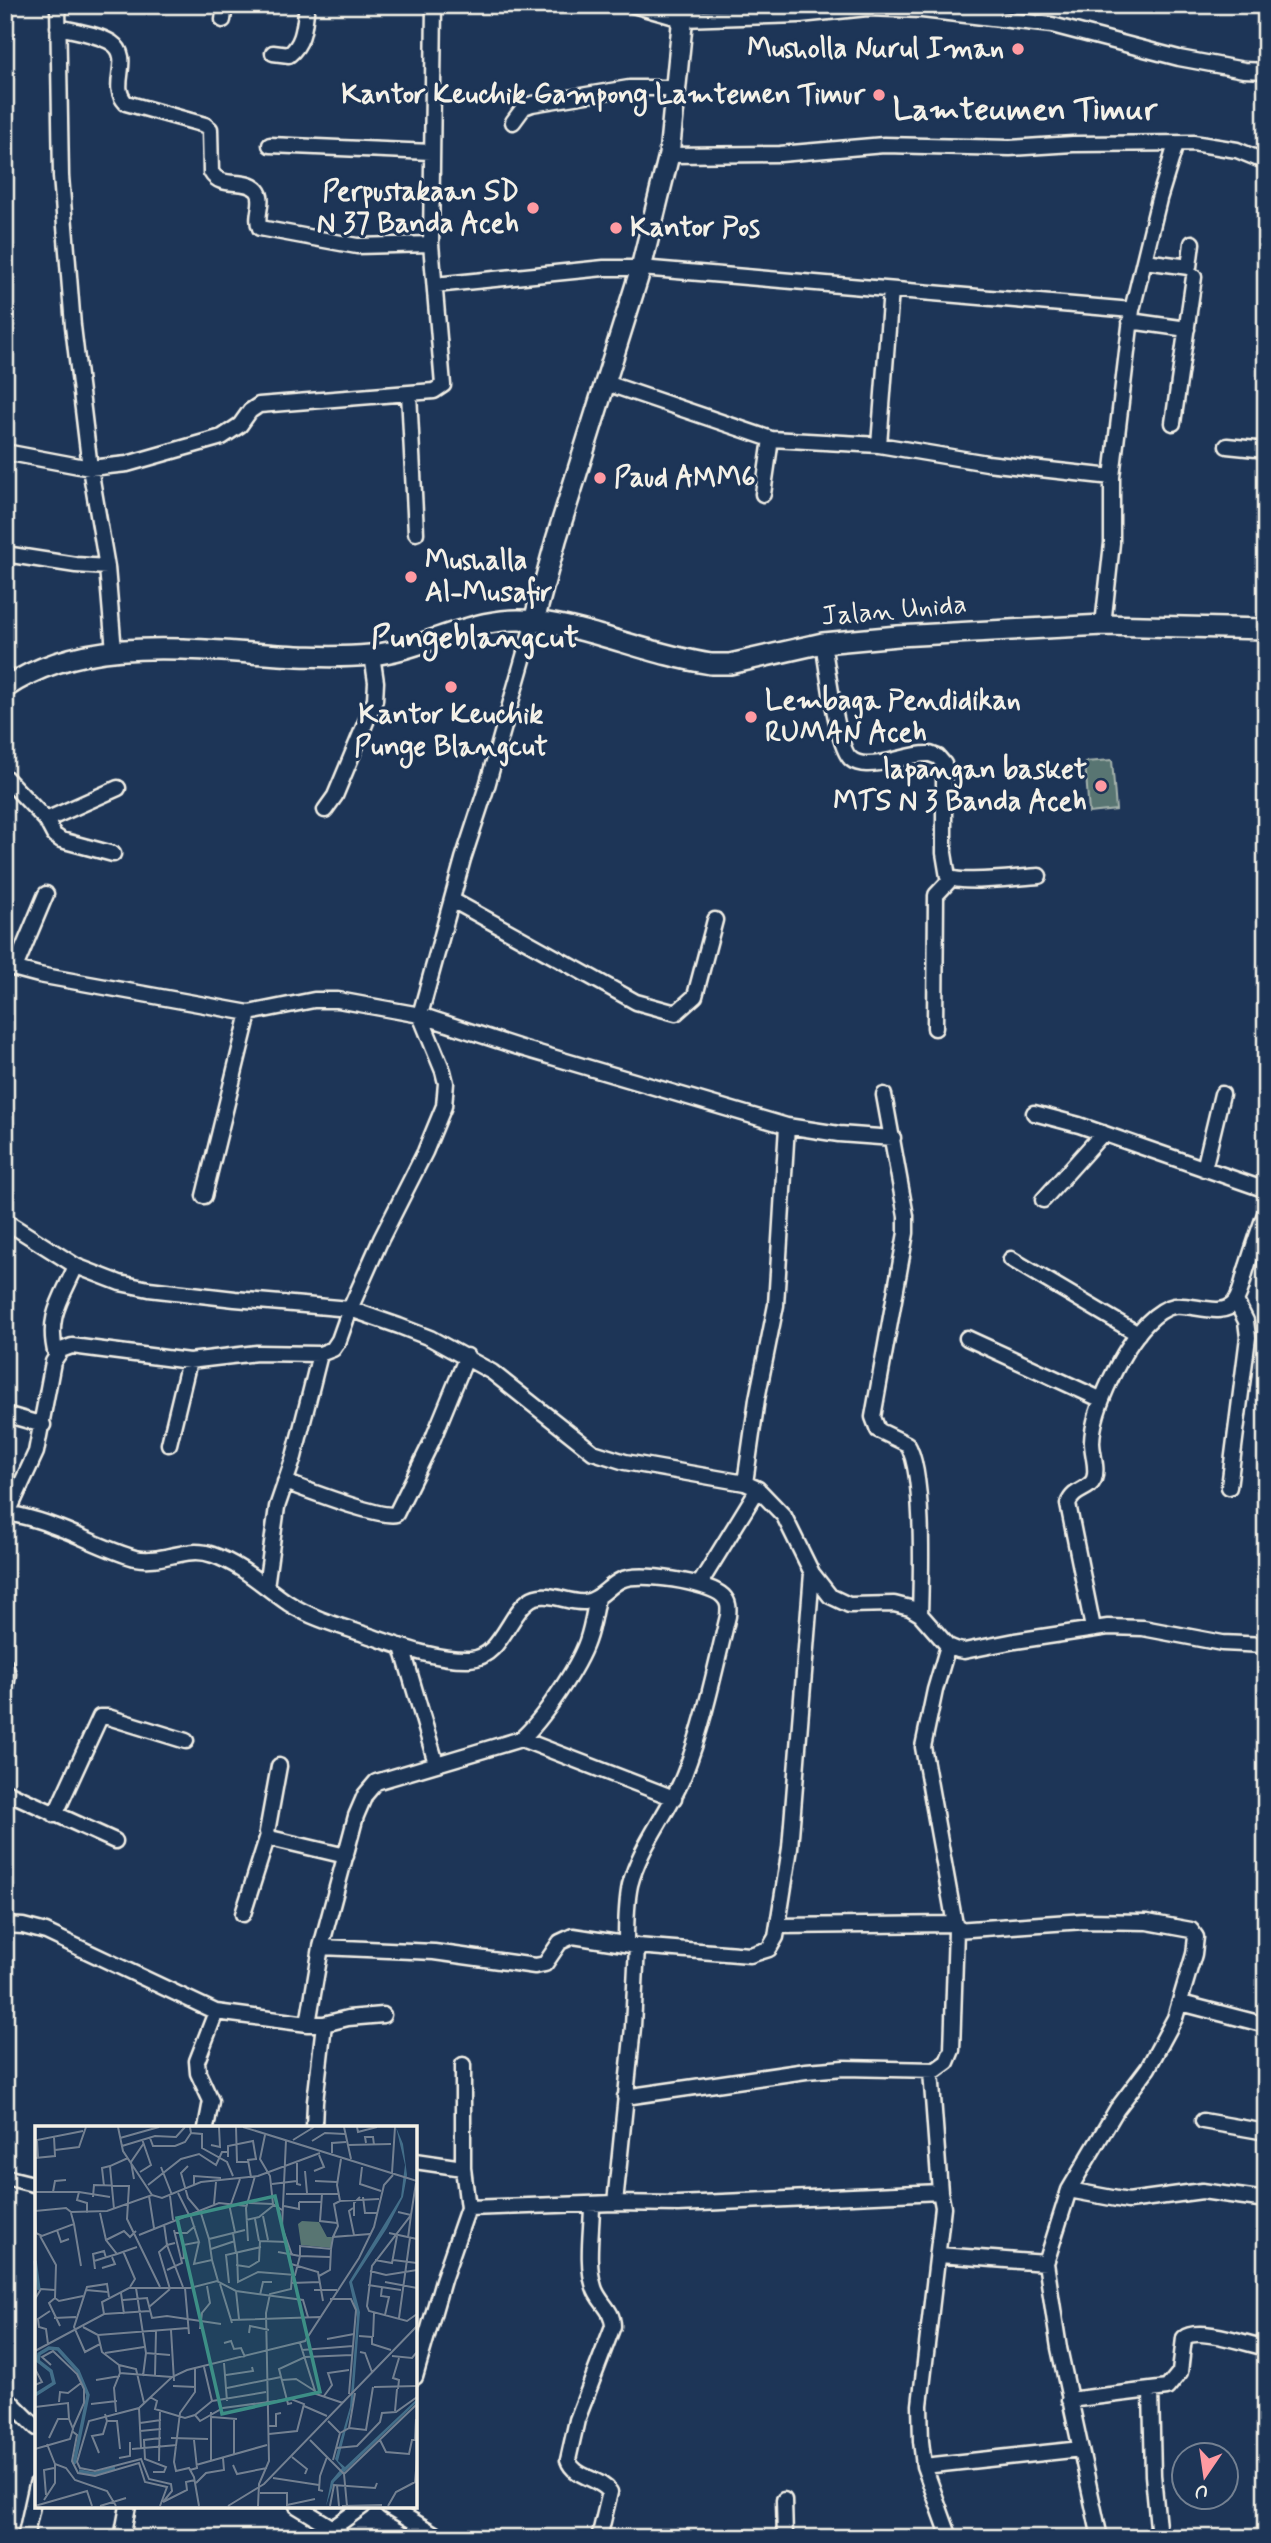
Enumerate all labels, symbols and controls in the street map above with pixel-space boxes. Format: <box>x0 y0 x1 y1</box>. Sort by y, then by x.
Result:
place label: Musholla Nurul Iman <box>747 31 1004 68</box>
marker: Musholla Nurul Iman <box>1010 41 1026 57</box>
place label: Kantor Keuchik Gampong Lamtemen Timur <box>341 77 866 117</box>
marker: Kantor Keuchik Gampong Lamtemen Timur <box>871 87 887 103</box>
district label: Lamteumen Timur <box>893 89 1158 131</box>
place label: Perpustakaan SD N 37 Banda Aceh <box>317 174 519 243</box>
marker: Perpustakaan SD N 37 Banda Aceh <box>525 200 541 216</box>
place label: Kantor Pos <box>630 210 760 247</box>
marker: Kantor Pos <box>608 220 624 236</box>
place label: Paud AMM6 <box>614 460 756 497</box>
marker: Paud AMM6 <box>592 470 608 486</box>
place label: Mushalla Al-Musafir <box>425 543 553 612</box>
marker: Mushalla Al-Musafir <box>403 569 419 585</box>
street label: Jalan Unida <box>820 586 968 636</box>
district label: Pungeblangcut <box>371 617 579 662</box>
marker: Kantor Keuchik Punge Blangcut <box>443 679 459 695</box>
place label: Lembaga Pendidikan RUMAN Aceh <box>765 683 1021 752</box>
place label: Kantor Keuchik Punge Blangcut <box>354 697 548 769</box>
marker: Lembaga Pendidikan RUMAN Aceh <box>743 709 759 725</box>
place label: lapangan basket MTS N 3 Banda Aceh <box>833 752 1087 821</box>
marker: lapangan basket MTS N 3 Banda Aceh <box>1093 778 1109 794</box>
inset map <box>35 2126 416 2508</box>
north arrow <box>1170 2442 1240 2512</box>
text: U <box>1193 2478 1210 2505</box>

